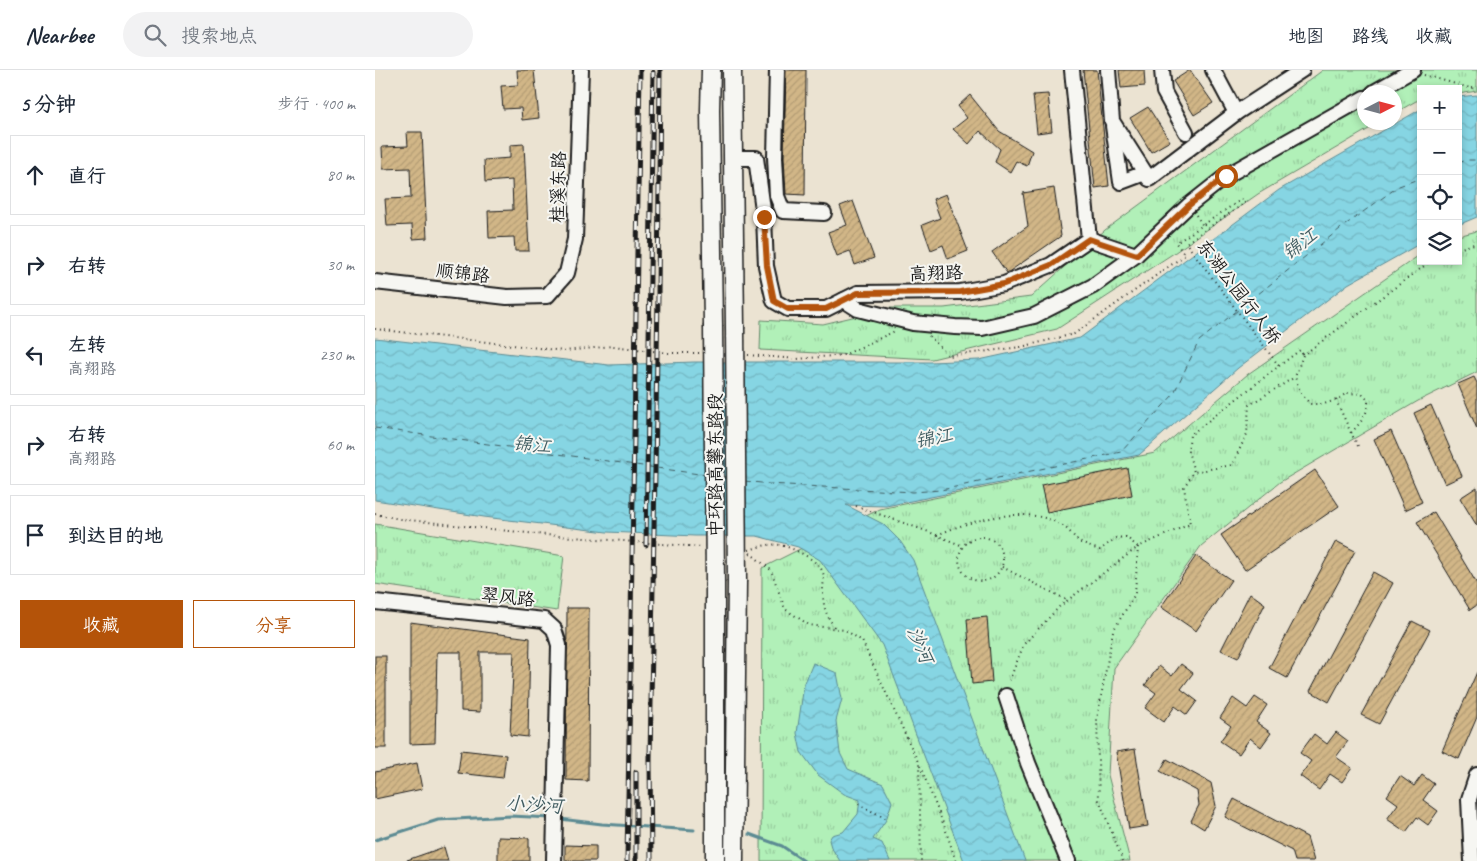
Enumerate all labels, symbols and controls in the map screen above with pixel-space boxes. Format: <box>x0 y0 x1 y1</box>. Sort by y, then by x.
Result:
search box <box>123 12 473 57</box>
text: Nearbee <box>25 20 93 50</box>
icon: search <box>141 21 169 49</box>
text: 搜索地点 <box>181 24 257 48</box>
text: 地图 <box>1288 25 1324 47</box>
text: 路线 <box>1352 25 1388 47</box>
text: 收藏 <box>1416 25 1452 47</box>
north arrow <box>1357 85 1402 130</box>
map controls <box>1417 85 1462 265</box>
button: + <box>1417 85 1462 130</box>
text: 5 分钟 <box>20 91 76 117</box>
text: 步行 · 400 m <box>278 94 355 114</box>
button: − <box>1417 130 1462 175</box>
street label: 桂溪东路 <box>546 151 570 223</box>
icon: ahead <box>21 161 49 189</box>
text: 直行 <box>68 164 106 188</box>
text: 80 m <box>327 165 354 185</box>
route start <box>1215 165 1238 188</box>
button: locate <box>1417 175 1462 220</box>
route end <box>753 206 776 229</box>
button: layers <box>1417 220 1462 265</box>
water label: 锦江 <box>1278 222 1323 265</box>
street label: 东湖公园行人桥 <box>1192 235 1286 349</box>
icon: right <box>21 251 49 279</box>
text: 右转 <box>68 254 106 278</box>
text: 30 m <box>327 255 354 275</box>
street label: 顺锦路 <box>435 259 491 287</box>
street label: 高翔路 <box>909 261 963 285</box>
text: 左转 <box>68 333 106 357</box>
icon: left <box>21 341 49 369</box>
text: 230 m <box>320 345 354 365</box>
text: 高翔路 <box>68 359 116 379</box>
street label: 中环路高攀东路段 <box>704 393 726 537</box>
water label: 锦江 <box>913 422 956 454</box>
text: 右转 <box>68 423 106 447</box>
icon: right <box>21 431 49 459</box>
water label: 锦江 <box>512 431 553 459</box>
text: 60 m <box>327 435 354 455</box>
text: 高翔路 <box>68 449 116 469</box>
icon: arrive <box>21 521 49 549</box>
text: 到达目的地 <box>68 524 163 548</box>
street label: 翠风路 <box>480 583 536 611</box>
button: 收藏 <box>20 600 183 648</box>
button: 分享 <box>193 600 355 648</box>
water label: 沙河 <box>902 623 940 670</box>
water label: 小沙河 <box>505 792 566 819</box>

